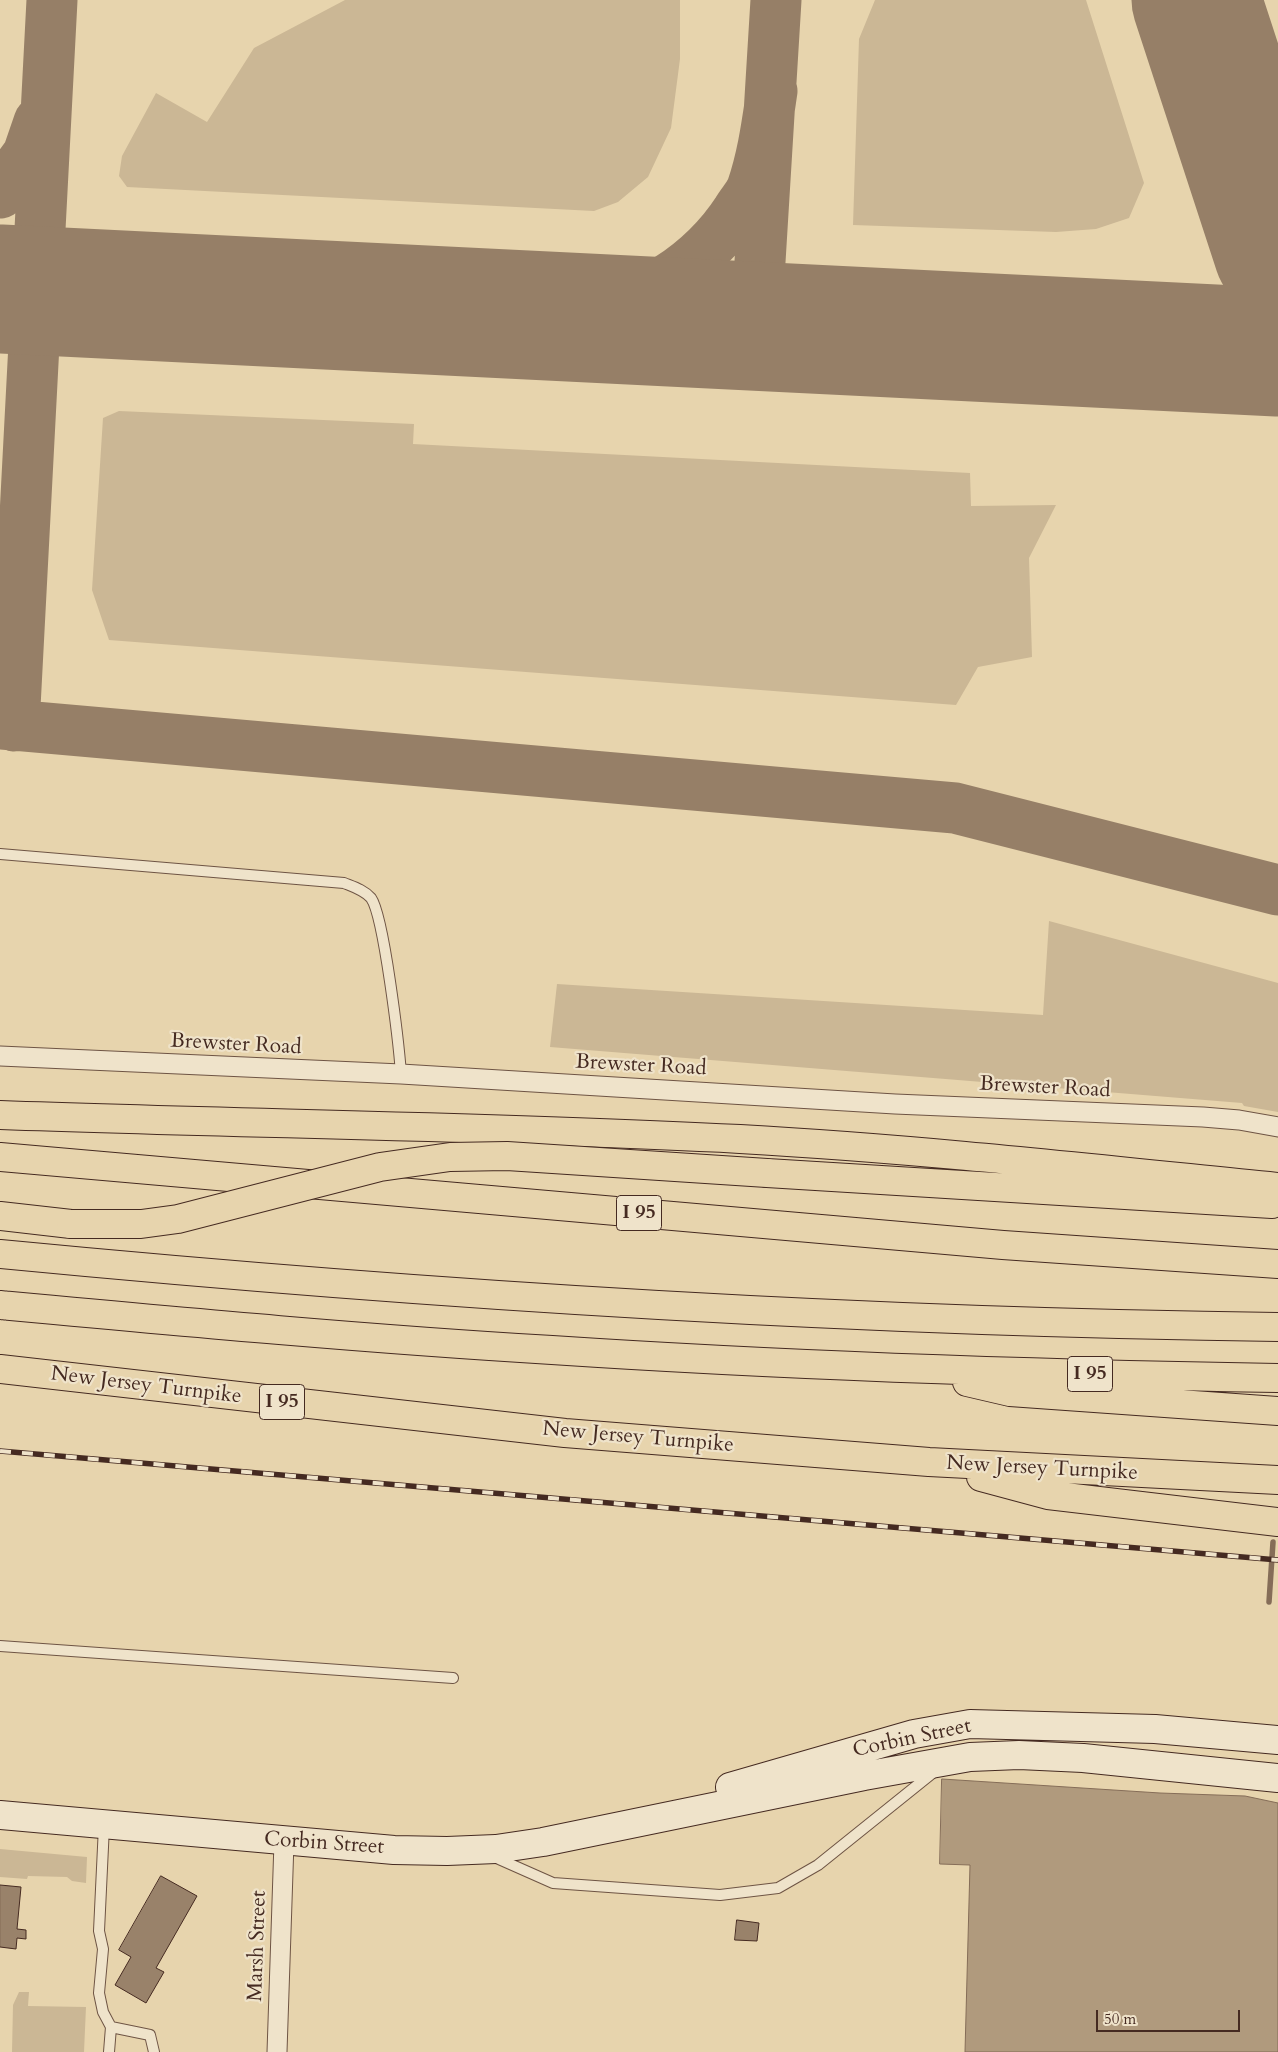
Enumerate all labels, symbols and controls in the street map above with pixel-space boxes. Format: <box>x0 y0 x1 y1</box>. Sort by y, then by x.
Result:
street label: Brewster Road <box>170 1029 302 1061</box>
street label: Brewster Road <box>575 1050 707 1082</box>
street label: Brewster Road <box>979 1072 1111 1104</box>
road number: I 95 <box>616 1196 662 1230</box>
road number: I 95 <box>1068 1356 1112 1392</box>
street label: New Jersey Turnpike <box>49 1362 243 1410</box>
road number: I 95 <box>260 1384 304 1420</box>
street label: New Jersey Turnpike <box>541 1417 735 1459</box>
street label: New Jersey Turnpike <box>946 1451 1138 1487</box>
street label: Corbin Street <box>851 1714 973 1764</box>
street label: Corbin Street <box>263 1827 385 1861</box>
street label: Marsh Street <box>243 1890 273 2002</box>
scale bar <box>1098 2000 1242 2032</box>
text: 50 m <box>1104 2009 1136 2029</box>

